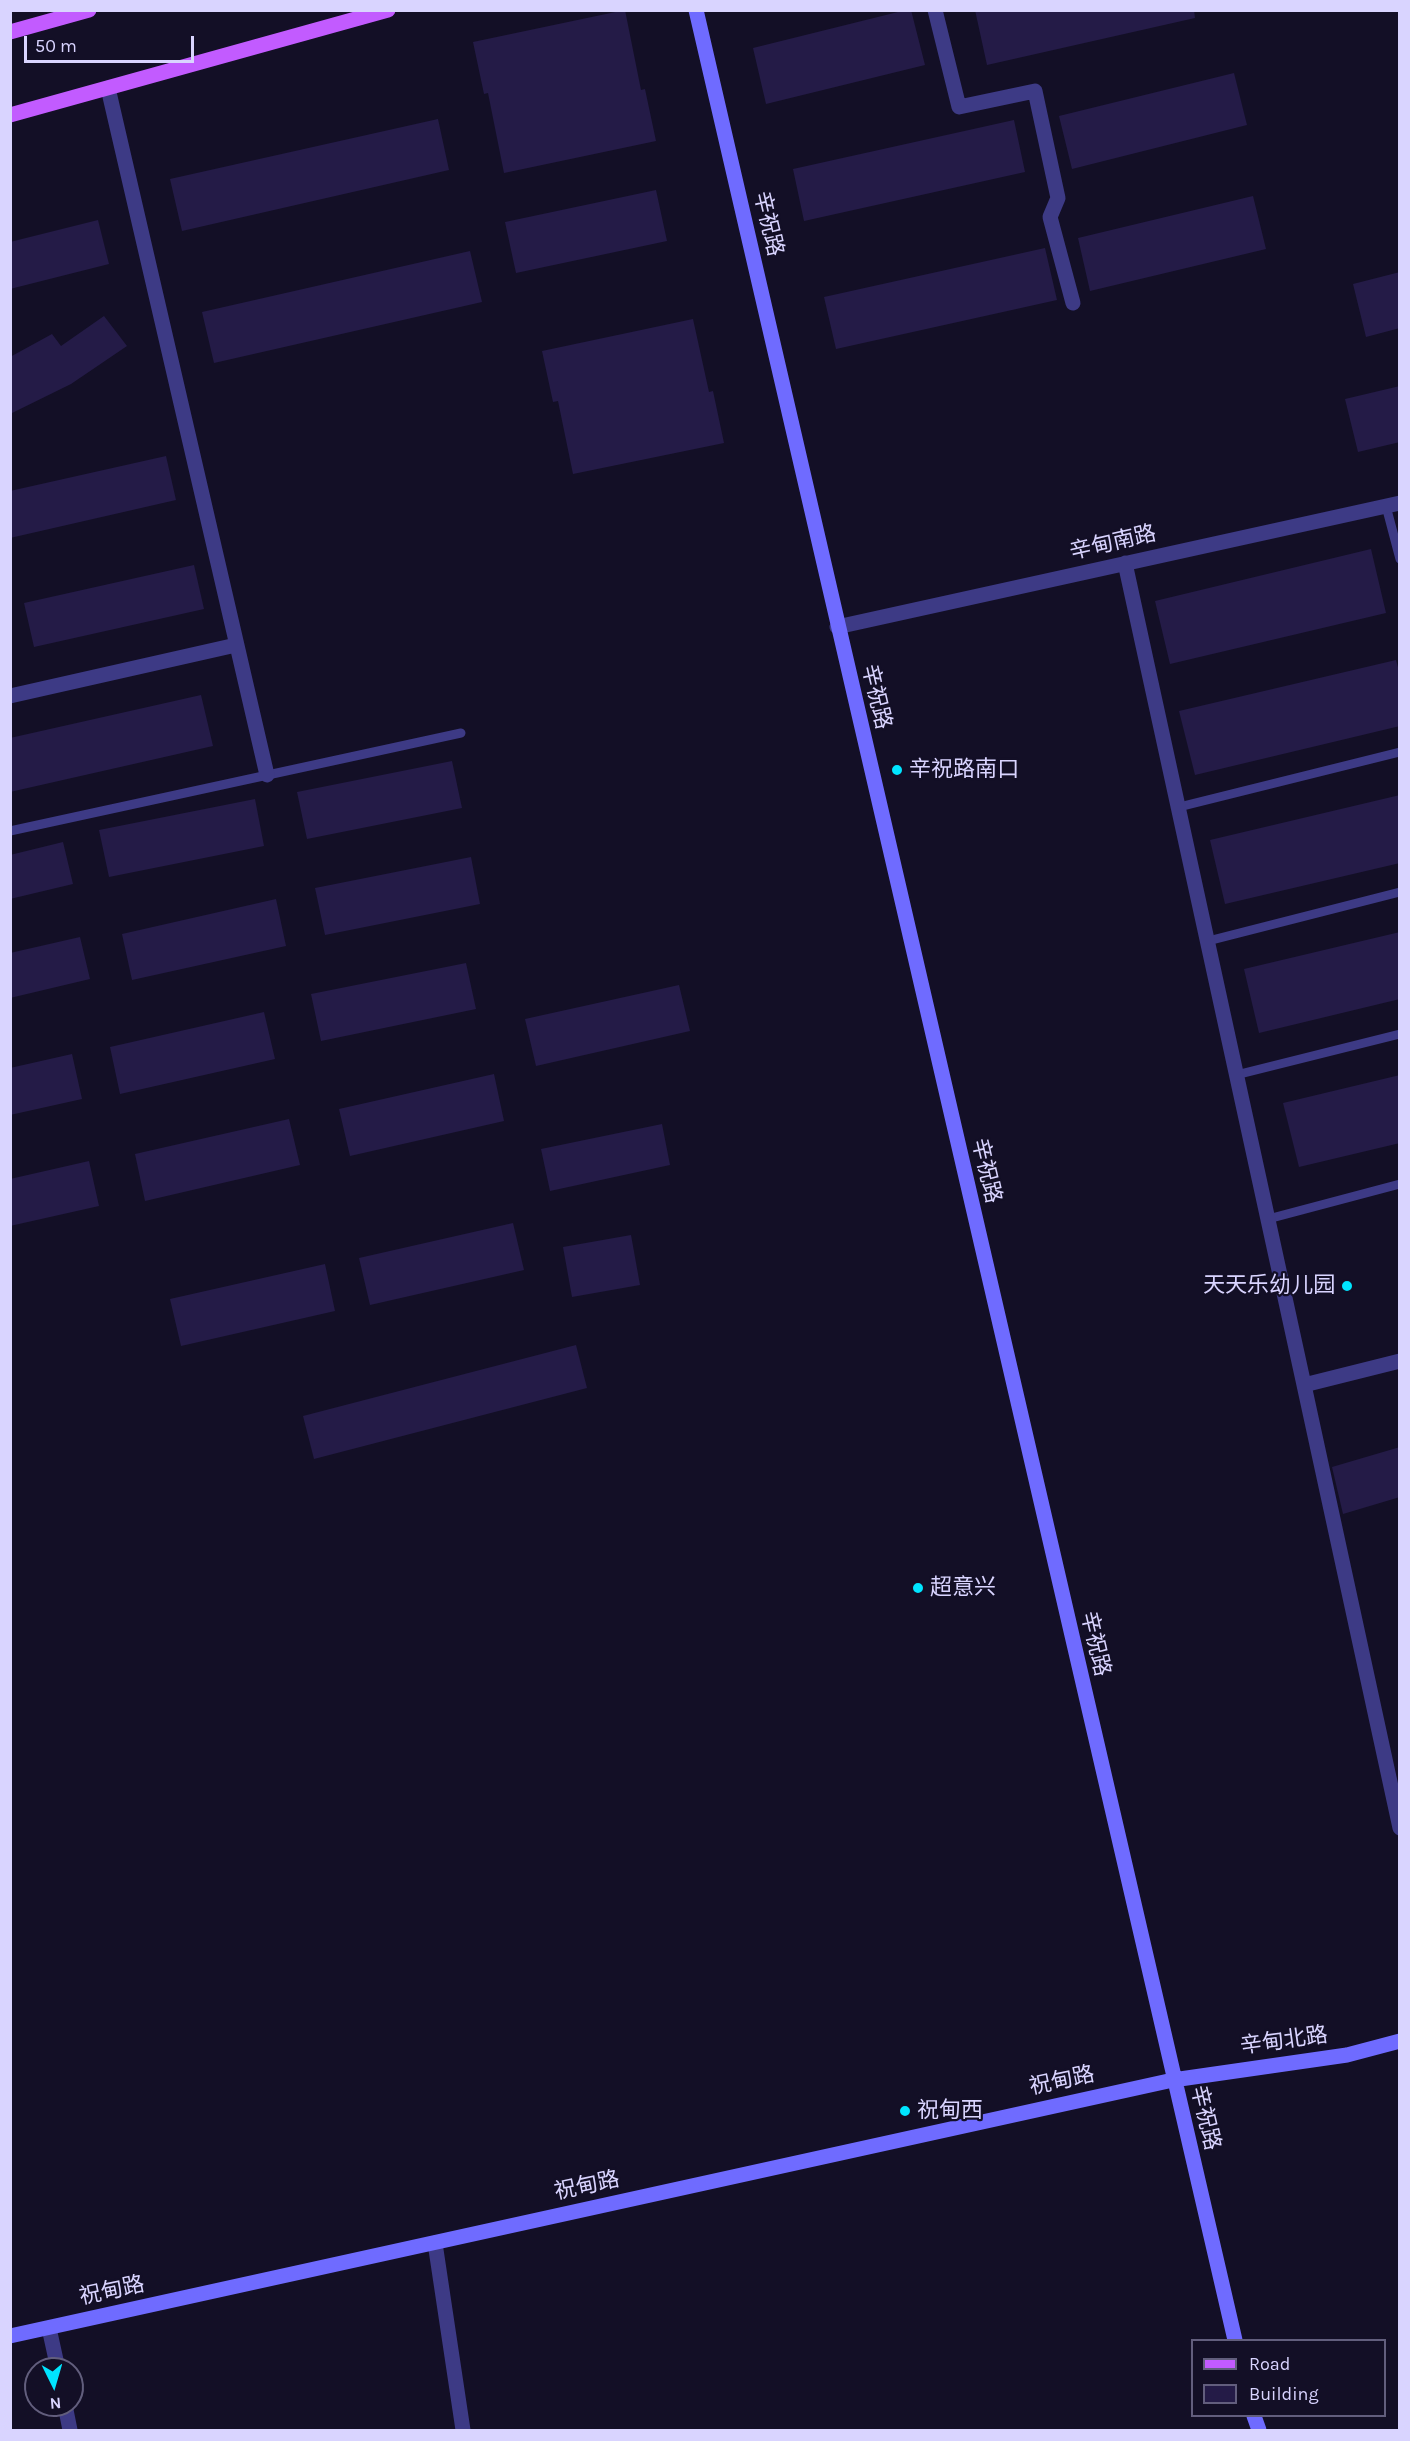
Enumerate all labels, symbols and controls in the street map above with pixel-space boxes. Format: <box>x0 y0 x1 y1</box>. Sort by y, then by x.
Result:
scale bar <box>27 24 196 62</box>
text: 50 m <box>35 35 77 57</box>
street label: 辛祝路 <box>748 189 788 259</box>
street label: 辛甸南路 <box>1067 520 1159 566</box>
street label: 辛祝路 <box>856 662 896 732</box>
place label: 辛祝路南口 <box>909 757 1019 783</box>
marker: 辛祝路南口 <box>890 763 904 777</box>
street label: 辛祝路 <box>966 1136 1006 1206</box>
place label: 天天乐幼儿园 <box>1203 1273 1335 1299</box>
marker: 天天乐幼儿园 <box>1340 1279 1354 1293</box>
place label: 超意兴 <box>930 1575 996 1601</box>
marker: 超意兴 <box>911 1581 925 1595</box>
street label: 辛祝路 <box>1075 1609 1115 1679</box>
street label: 辛甸北路 <box>1239 2022 1329 2060</box>
street label: 祝甸路 <box>1027 2061 1097 2101</box>
street label: 辛祝路 <box>1185 2083 1225 2153</box>
place label: 祝甸西 <box>917 2098 983 2124</box>
marker: 祝甸西 <box>898 2104 912 2118</box>
street label: 祝甸路 <box>552 2166 622 2206</box>
street label: 祝甸路 <box>77 2271 147 2311</box>
legend <box>1191 2339 1386 2417</box>
text: Road <box>1249 2353 1290 2375</box>
north arrow <box>24 2357 84 2417</box>
text: Building <box>1249 2383 1319 2405</box>
text: N <box>49 2393 62 2413</box>

